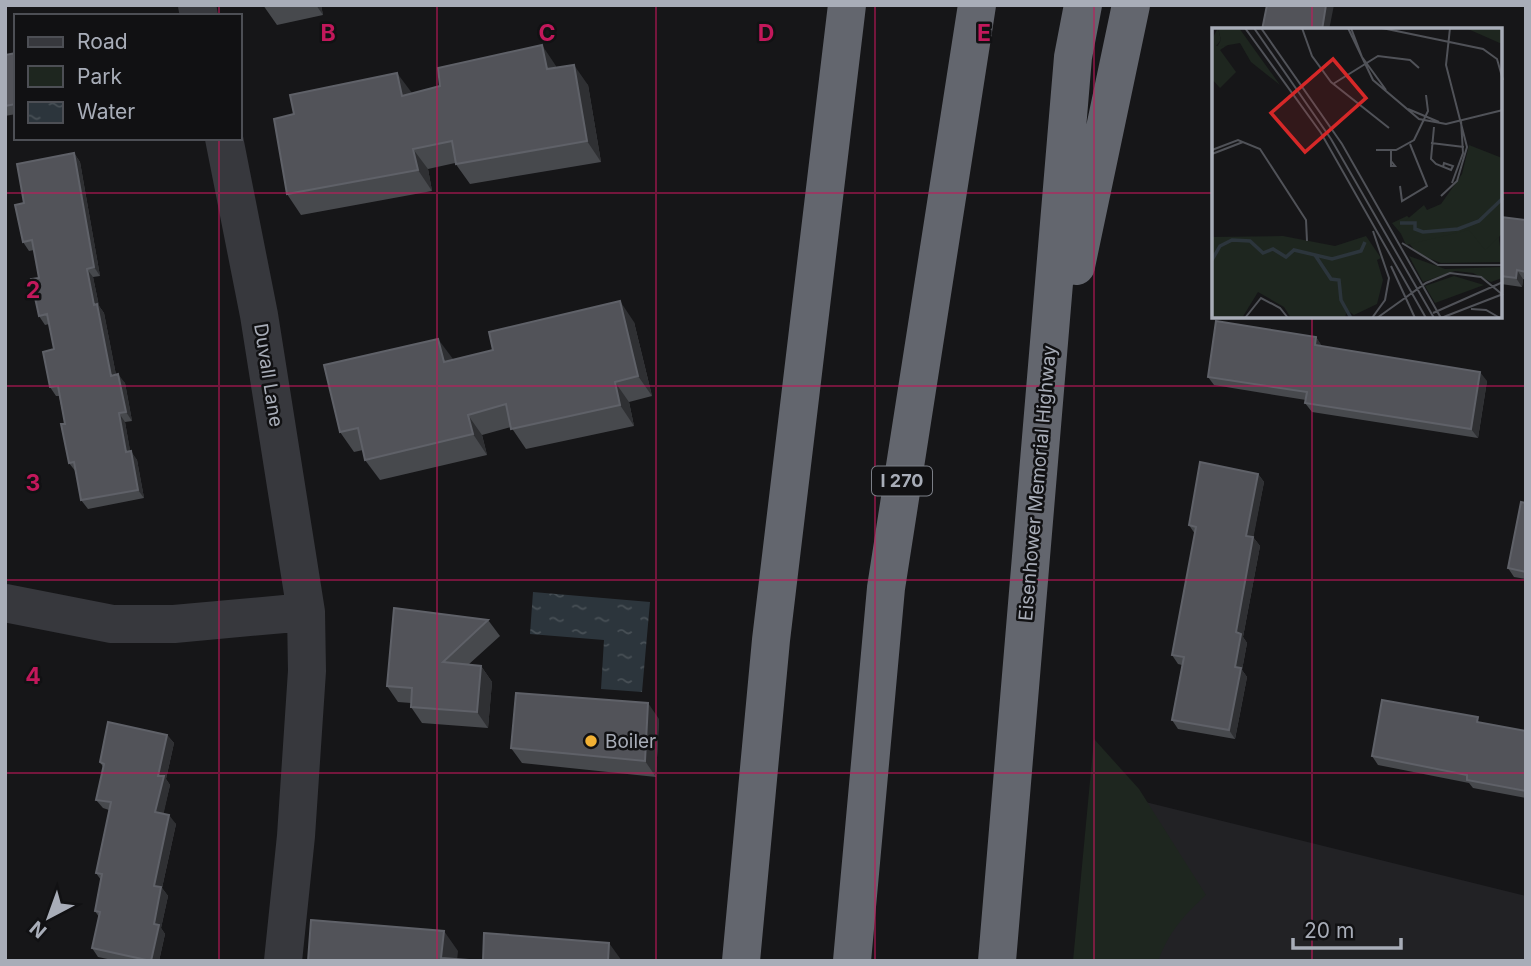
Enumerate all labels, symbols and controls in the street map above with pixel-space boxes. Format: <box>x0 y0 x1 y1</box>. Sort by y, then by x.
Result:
legend <box>14 14 242 140</box>
text: B <box>320 19 336 47</box>
text: C <box>538 19 556 47</box>
text: D <box>758 19 774 47</box>
text: E <box>977 19 991 47</box>
inset map <box>1212 28 1503 318</box>
text: Road <box>77 29 128 54</box>
text: Park <box>77 64 122 89</box>
text: Water <box>77 99 135 124</box>
text: 2 <box>26 276 40 304</box>
street label: Duvall Lane <box>249 322 288 428</box>
street label: Eisenhower Memorial Highway <box>1014 344 1061 622</box>
road number: I 270 <box>872 466 932 495</box>
text: 3 <box>26 469 40 497</box>
text: 4 <box>25 662 41 690</box>
place label: Boiler <box>605 730 656 753</box>
marker: Boiler <box>583 733 599 749</box>
north arrow <box>14 882 84 952</box>
scale bar <box>1293 906 1402 950</box>
text: N <box>25 916 51 943</box>
text: 20 m <box>1304 918 1354 943</box>

